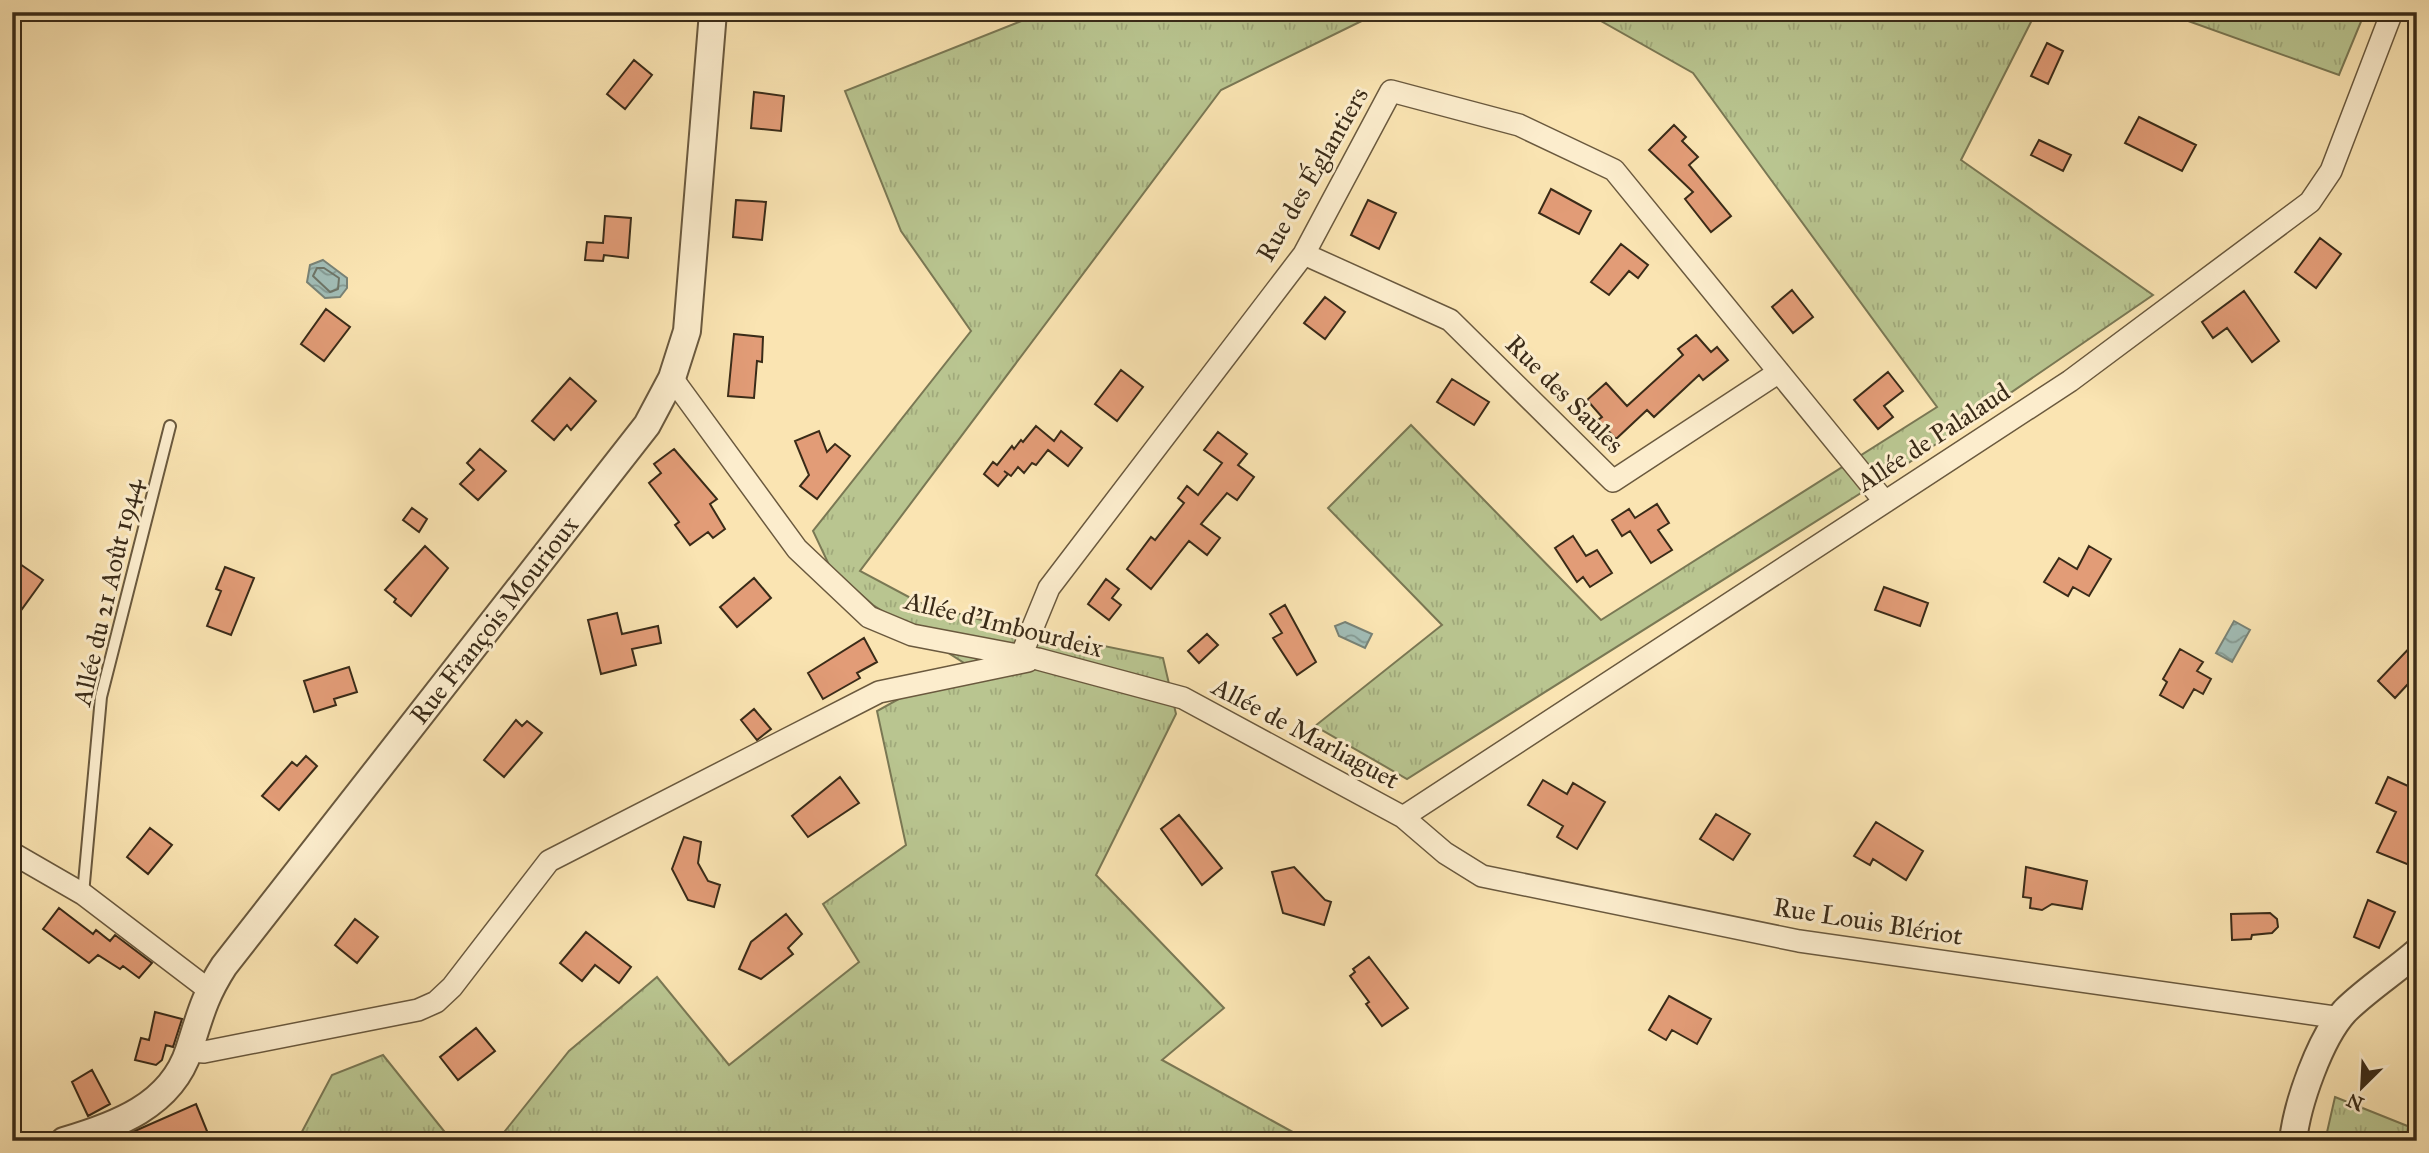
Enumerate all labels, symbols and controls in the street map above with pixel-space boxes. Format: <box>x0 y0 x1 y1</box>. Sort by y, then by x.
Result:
street label: Rue des Églantiers <box>1249 81 1375 267</box>
street label: Rue des Saules <box>1499 328 1631 460</box>
street label: Allée de Palalaud <box>1849 376 2016 499</box>
street label: Allée du 21 Août 1944 <box>65 475 149 710</box>
street label: Rue François Mourioux <box>403 509 585 730</box>
street label: Allée d'Imbourdeix <box>901 584 1107 664</box>
street label: Allée de Marliaguet <box>1206 670 1405 796</box>
street label: Rue Louis Blériot <box>1771 890 1965 952</box>
north arrow <box>2328 1052 2398 1122</box>
text: N <box>2343 1088 2367 1116</box>

